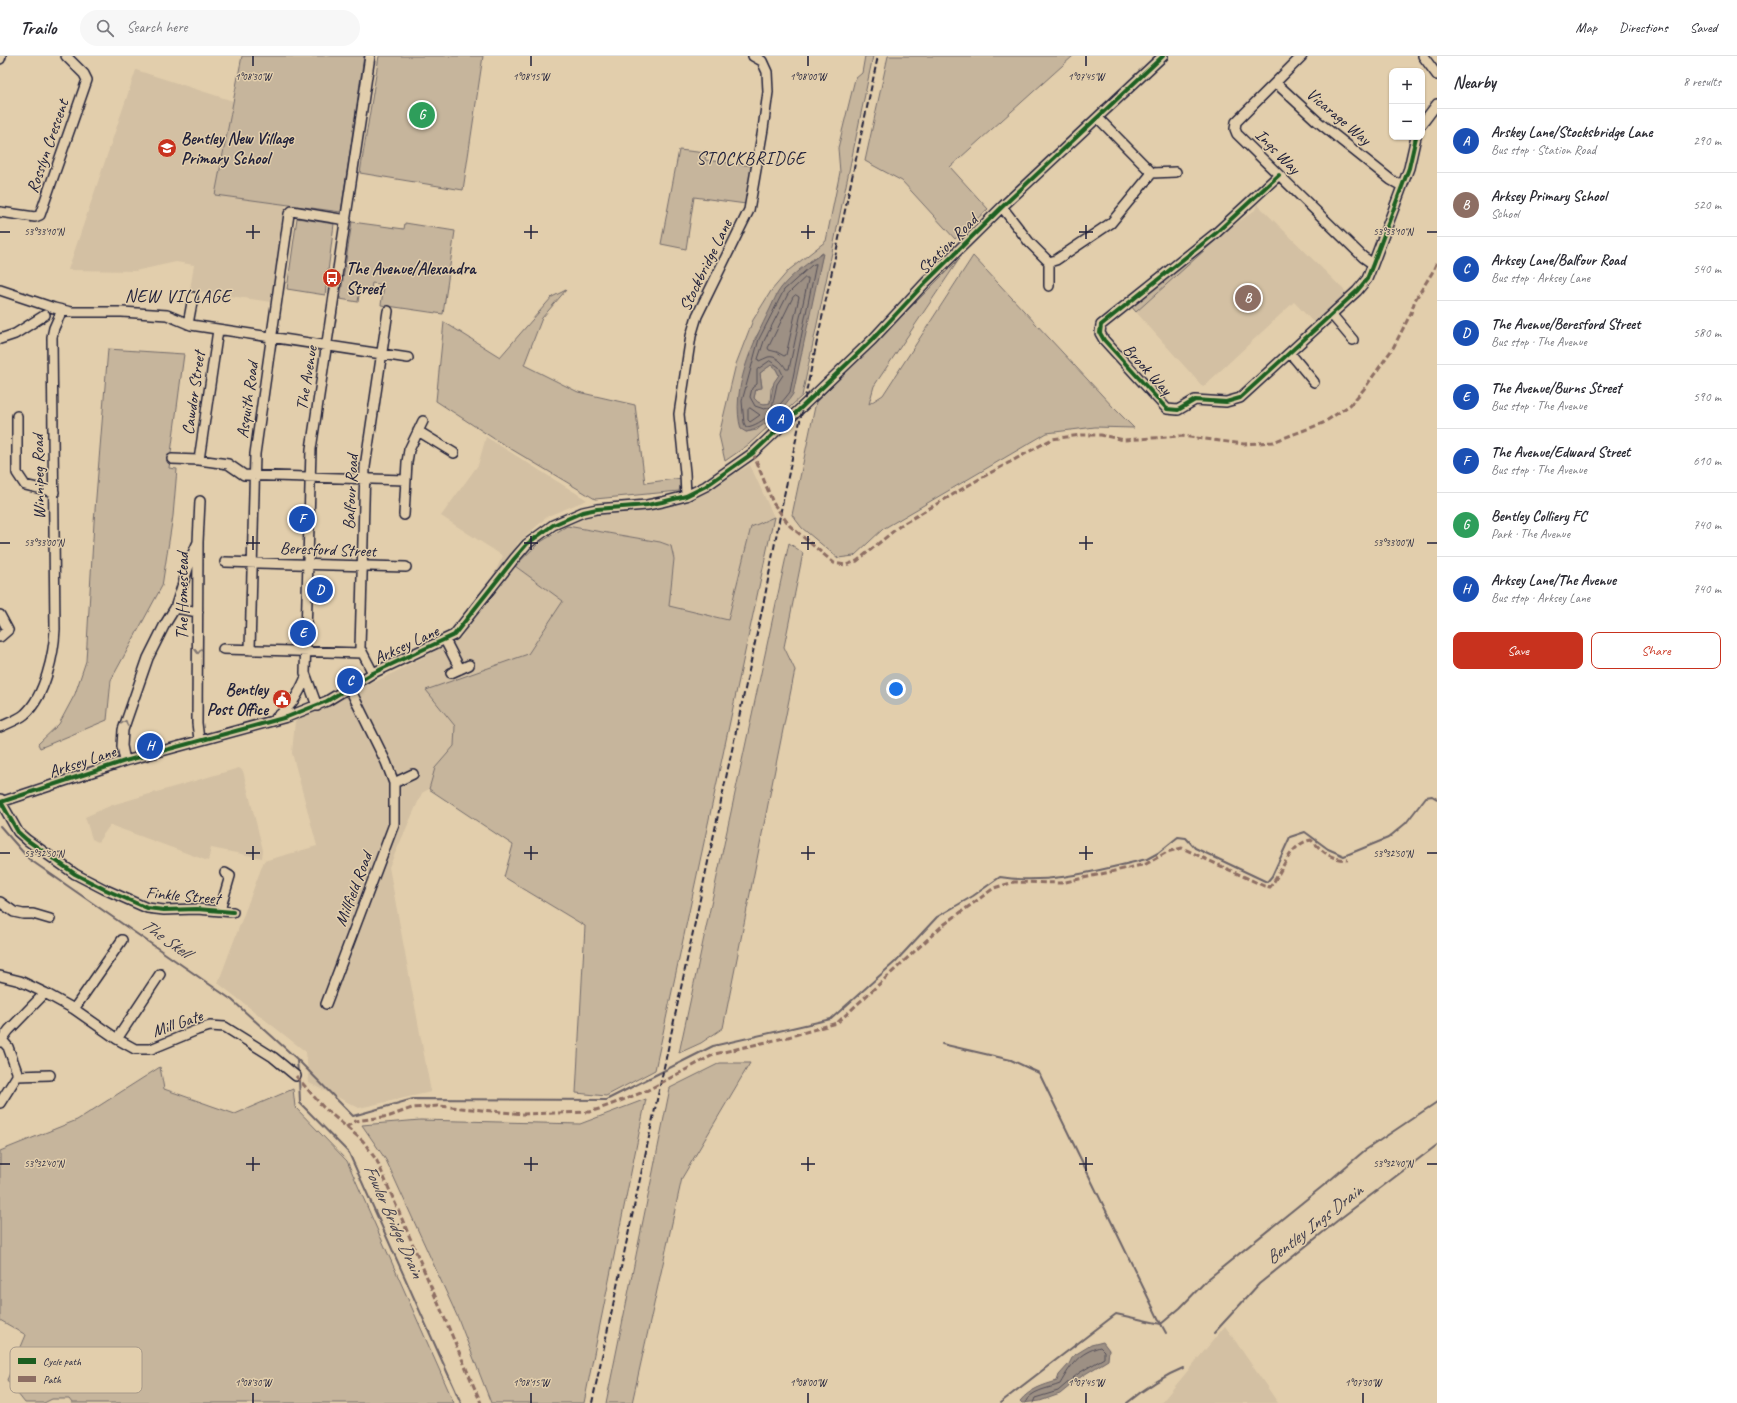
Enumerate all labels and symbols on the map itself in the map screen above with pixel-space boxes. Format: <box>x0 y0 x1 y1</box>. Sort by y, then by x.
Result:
text: 1°08'30"W <box>235 70 273 83</box>
text: 1°08'15"W <box>513 70 551 83</box>
text: 1°08'00"W <box>790 70 828 83</box>
text: 1°07'45"W <box>1068 70 1106 83</box>
street label: Vicarage Way <box>1302 83 1376 150</box>
street label: Rosslyn Crescent <box>22 95 74 196</box>
pin: G <box>409 100 435 130</box>
street label: Ings Way <box>1251 124 1305 179</box>
place label: Bentley New Village Primary School <box>181 128 295 169</box>
school or university icon: Bentley New Village Primary School <box>156 137 178 159</box>
district label: STOCKBRIDGE <box>696 147 807 169</box>
street label: Station Road <box>913 208 984 279</box>
street label: Stockbridge Lane <box>674 215 737 314</box>
text: 53°33'10"N <box>24 225 66 238</box>
text: 53°33'10"N <box>1373 225 1415 238</box>
place label: The Avenue/Alexandra Street <box>346 258 477 299</box>
bus stop icon: The Avenue/Alexandra Street <box>321 267 343 289</box>
pin: B <box>1235 283 1261 313</box>
district label: NEW VILLAGE <box>125 285 233 307</box>
street label: Brook Way <box>1119 339 1177 400</box>
street label: The Avenue <box>291 343 322 412</box>
street label: Cawdor Street <box>177 348 210 436</box>
street label: Asquith Road <box>232 357 264 440</box>
pin: A <box>767 404 793 434</box>
street label: Winnipeg Road <box>27 431 50 520</box>
street label: Balfour Road <box>338 452 363 530</box>
pin: F <box>289 504 315 534</box>
text: 53°33'00"N <box>24 536 66 549</box>
text: 53°33'00"N <box>1373 536 1415 549</box>
street label: Beresford Street <box>279 537 379 562</box>
street label: The Homestead <box>172 549 193 640</box>
pin: D <box>307 575 333 605</box>
pin: E <box>290 618 316 648</box>
street label: Arksey Lane <box>370 620 443 669</box>
one-way arrow <box>194 648 202 654</box>
pin: C <box>337 666 363 696</box>
place label: Bentley Post Office <box>207 679 270 720</box>
your location <box>886 679 906 699</box>
public building icon: Bentley Post Office <box>271 688 293 710</box>
one-way arrow <box>121 719 129 726</box>
pin: H <box>137 731 163 761</box>
street label: Arksey Lane <box>46 740 120 782</box>
street label: Millfield Road <box>330 846 378 929</box>
text: 53°32'50"N <box>24 847 66 860</box>
text: 53°32'50"N <box>1373 847 1415 860</box>
street label: Finkle Street <box>145 882 223 909</box>
water label: The Skell <box>137 913 199 966</box>
street label: Mill Gate <box>149 1005 207 1042</box>
text: 53°32'40"N <box>24 1157 66 1170</box>
text: 53°32'40"N <box>1373 1157 1415 1170</box>
water label: Fowler Bridge Drain <box>359 1161 430 1283</box>
water label: Bentley Ings Drain <box>1261 1178 1368 1269</box>
legend <box>10 1347 142 1393</box>
text: Cycle path <box>43 1354 82 1368</box>
text: Path <box>43 1372 62 1386</box>
text: 1°08'30"W <box>235 1376 273 1389</box>
text: 1°08'15"W <box>513 1376 551 1389</box>
text: 1°08'00"W <box>790 1376 828 1389</box>
text: 1°07'45"W <box>1068 1376 1106 1389</box>
text: 1°07'30"W <box>1345 1376 1383 1389</box>

